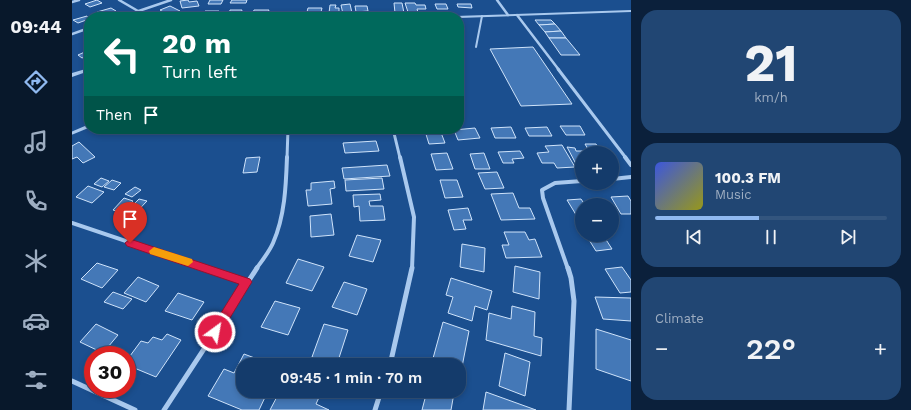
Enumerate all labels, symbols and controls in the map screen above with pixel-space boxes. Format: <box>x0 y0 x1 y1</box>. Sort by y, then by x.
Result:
text: 09:44 <box>10 16 62 37</box>
text: 20 m <box>162 27 231 60</box>
icon: left <box>96 28 148 80</box>
text: 21 <box>744 33 798 94</box>
text: Turn left <box>162 61 237 82</box>
icon: directions <box>22 68 50 96</box>
text: km/h <box>754 90 788 105</box>
icon: arrive <box>140 104 162 126</box>
text: Then <box>96 106 132 124</box>
icon: music <box>22 128 50 156</box>
map controls <box>575 146 619 242</box>
button: + <box>575 146 619 190</box>
text: 100.3 FM <box>715 169 781 187</box>
icon: phone <box>22 187 50 215</box>
text: Music <box>715 187 752 202</box>
button: − <box>575 198 619 242</box>
pin <box>113 202 147 243</box>
icon: arrive <box>119 208 141 230</box>
icon: previous <box>683 226 705 248</box>
icon: pause <box>760 226 782 248</box>
icon: next <box>837 226 859 248</box>
icon: climate <box>22 247 50 275</box>
icon: car <box>22 307 50 335</box>
position arrow <box>194 311 236 353</box>
text: Climate <box>655 311 704 326</box>
text: 22° <box>746 331 796 366</box>
text: − <box>655 336 668 361</box>
text: + <box>874 336 887 361</box>
speed limit sign: 30 <box>84 346 136 398</box>
icon: filters <box>22 366 50 394</box>
text: 09:45 · 1 min · 70 m <box>280 369 422 387</box>

